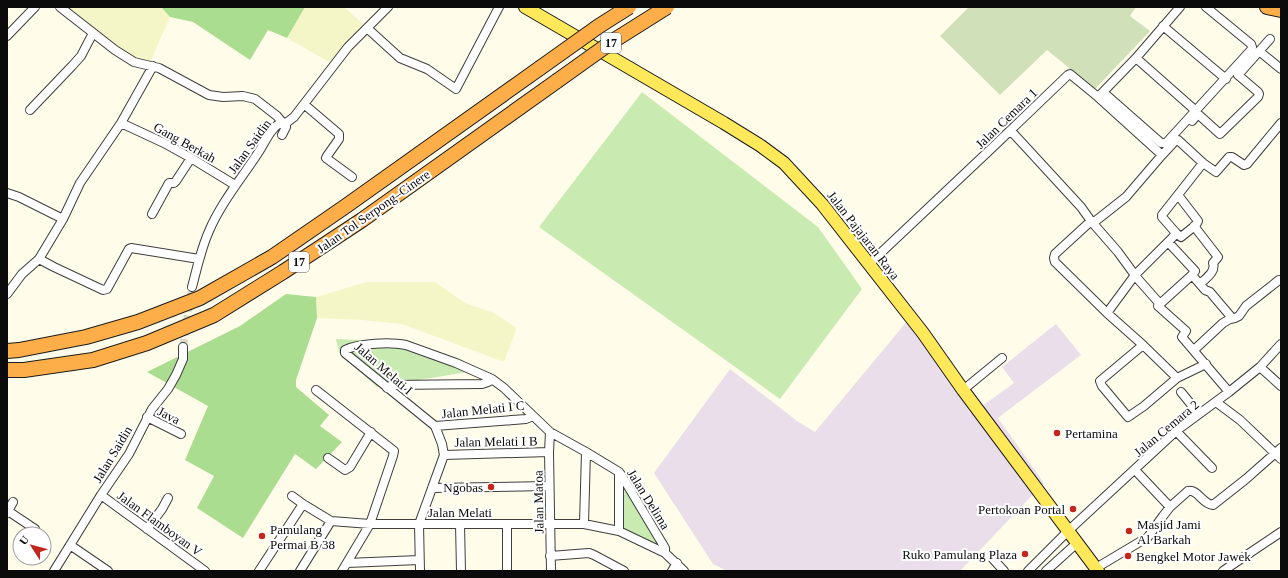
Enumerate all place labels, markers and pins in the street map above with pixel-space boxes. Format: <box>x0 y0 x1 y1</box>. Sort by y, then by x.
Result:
place label: Pertamina <box>1065 426 1118 441</box>
marker: Pertamina <box>1052 428 1062 438</box>
place label: Ngobas <box>443 480 483 495</box>
marker: Ngobas <box>486 482 496 492</box>
place label: Pertokoan Portal <box>978 502 1065 517</box>
marker: Pertokoan Portal <box>1068 504 1078 514</box>
place label: Masjid Jami Al Barkah <box>1137 517 1201 547</box>
place label: Pamulang Permai B 38 <box>270 522 335 552</box>
marker: Masjid Jami Al Barkah <box>1124 526 1134 536</box>
marker: Pamulang Permai B 38 <box>257 531 267 541</box>
place label: Ruko Pamulang Plaza <box>902 547 1017 562</box>
marker: Ruko Pamulang Plaza <box>1020 549 1030 559</box>
place label: Bengkel Motor Jawek <box>1136 549 1251 564</box>
marker: Bengkel Motor Jawek <box>1123 551 1133 561</box>

